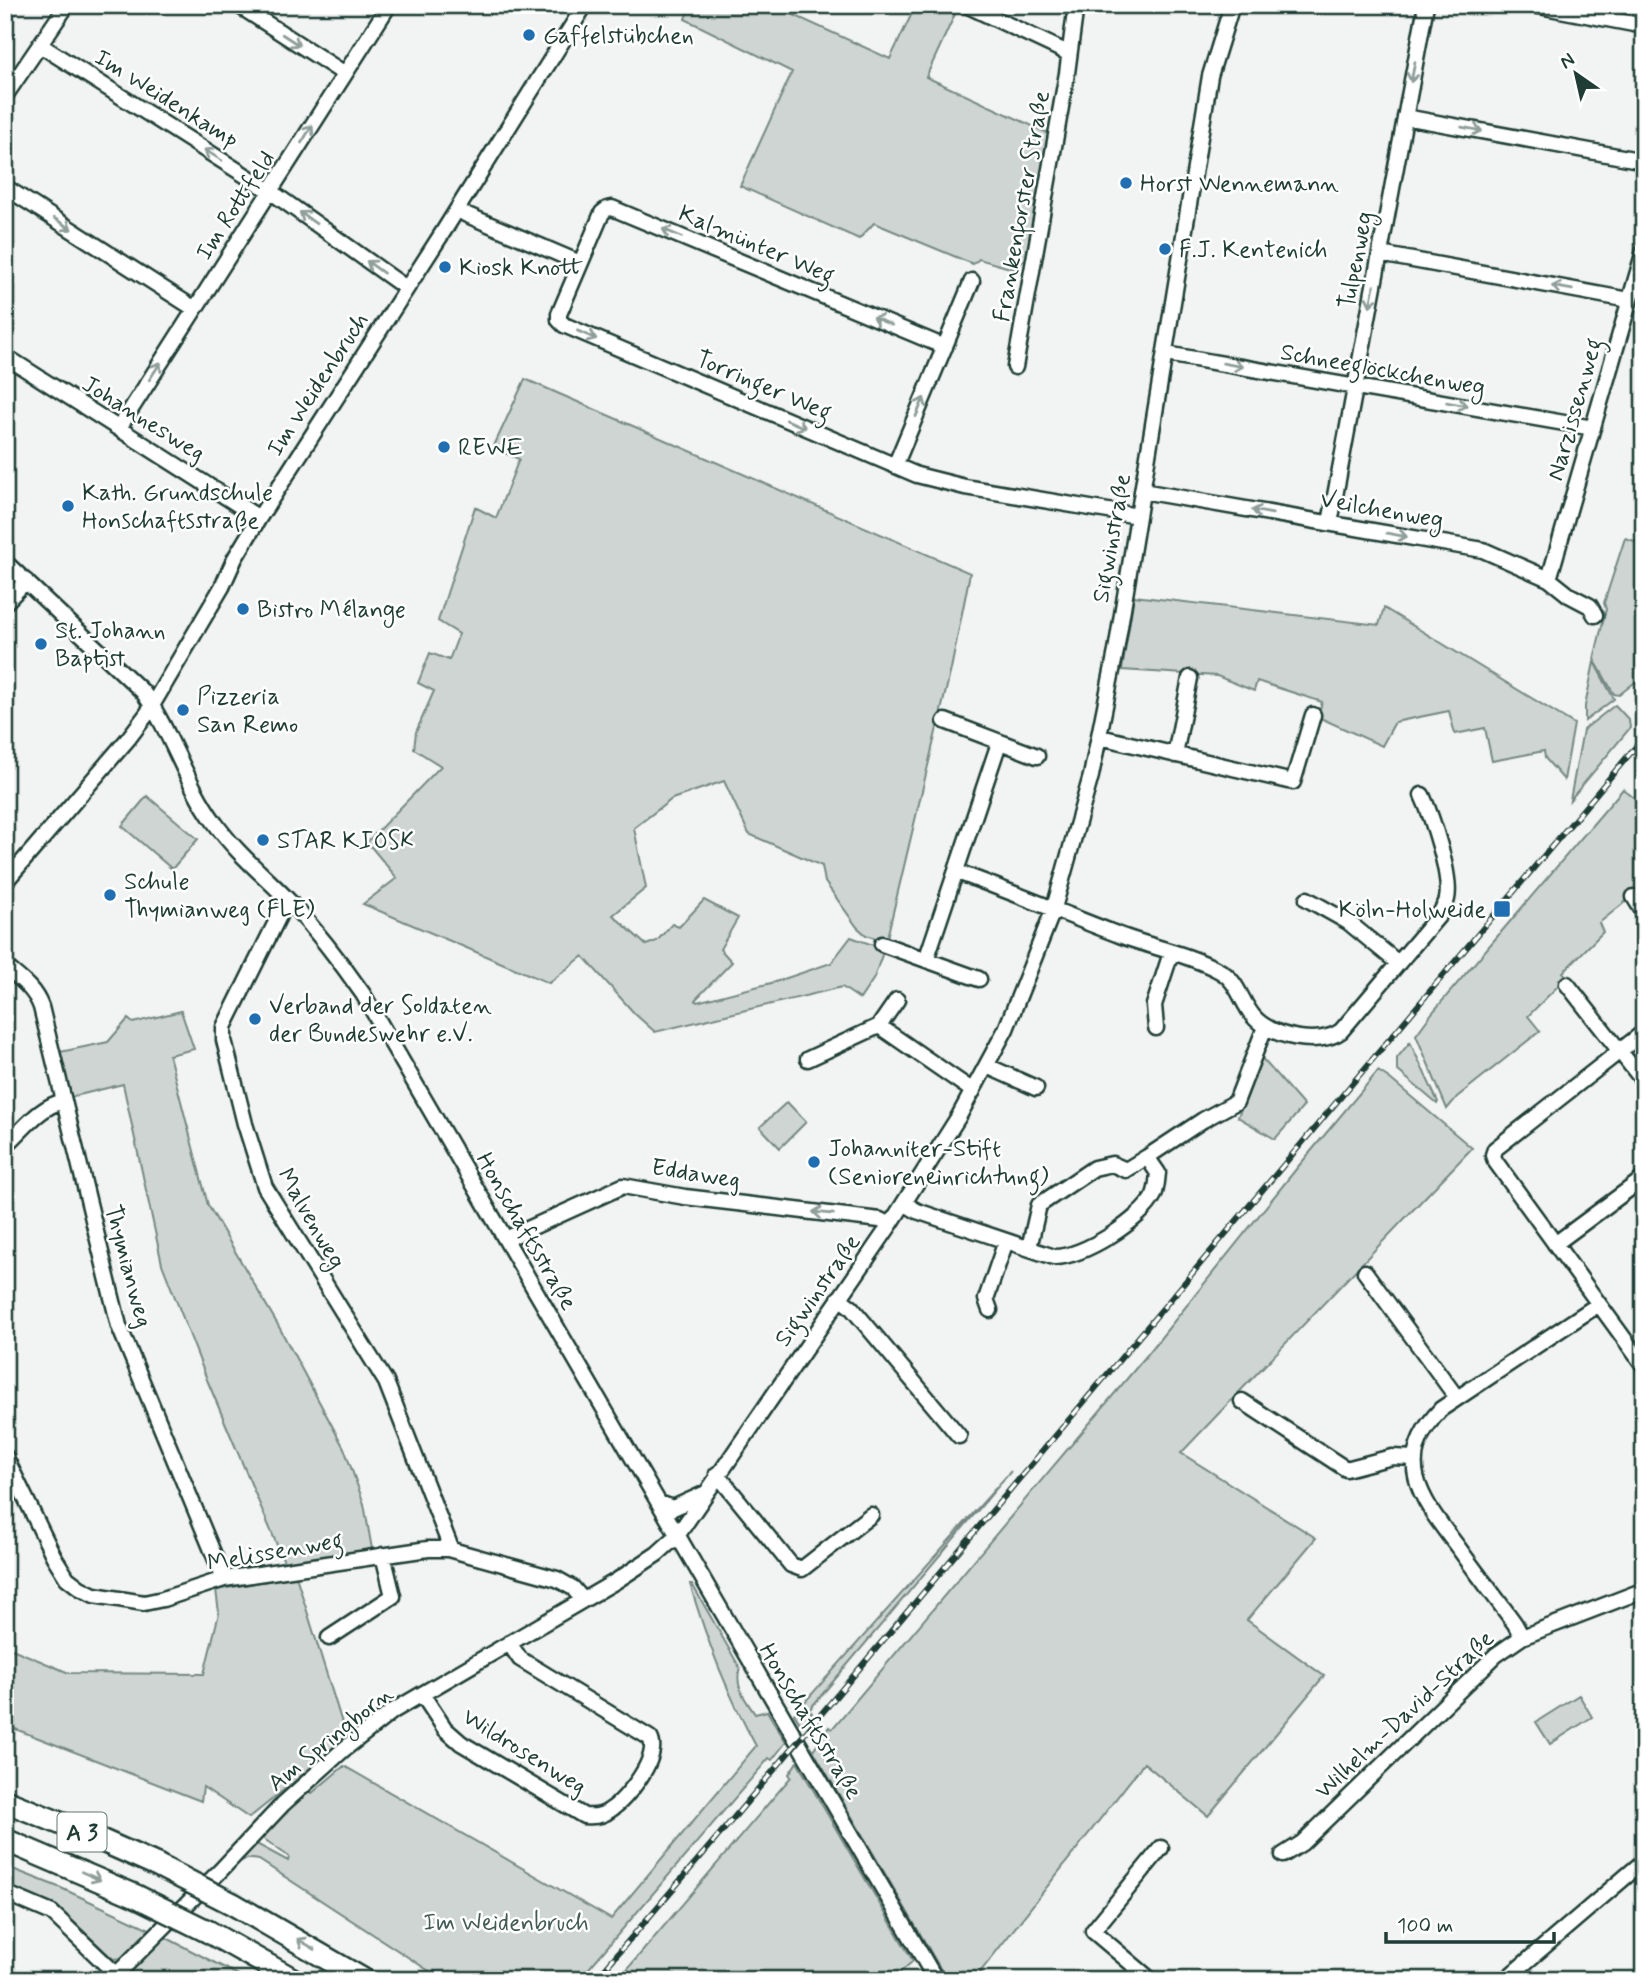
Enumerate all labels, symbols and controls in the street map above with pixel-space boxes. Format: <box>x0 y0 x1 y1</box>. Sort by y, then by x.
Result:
place label: Gaffelstübchen <box>543 21 694 52</box>
marker: Gaffelstübchen <box>521 27 537 43</box>
one-way arrow <box>281 32 300 47</box>
north arrow <box>1540 38 1610 108</box>
street label: Im Weidenkamp <box>88 43 244 156</box>
text: N <box>1555 47 1580 75</box>
one-way arrow <box>1406 60 1420 83</box>
street label: Frankenforster Straße <box>987 88 1060 325</box>
one-way arrow <box>1460 123 1483 136</box>
one-way arrow <box>300 124 314 144</box>
street label: Im Rottfeld <box>189 145 283 266</box>
one-way arrow <box>203 147 223 161</box>
place label: Horst Wennemann <box>1140 169 1339 200</box>
marker: Horst Wennemann <box>1118 175 1134 191</box>
street label: Kalmünter Weg <box>672 199 839 295</box>
street label: Tulpenweg <box>1332 209 1383 312</box>
one-way arrow <box>299 210 318 225</box>
one-way arrow <box>52 217 72 231</box>
one-way arrow <box>662 226 683 239</box>
place label: F.J. Kentenich <box>1179 235 1327 266</box>
marker: F.J. Kentenich <box>1157 241 1173 257</box>
place label: Kiosk Knott <box>459 253 584 284</box>
marker: Kiosk Knott <box>437 259 453 275</box>
one-way arrow <box>366 260 385 274</box>
one-way arrow <box>1551 280 1574 294</box>
one-way arrow <box>1365 284 1378 307</box>
street label: Im Weidenbruch <box>260 307 376 463</box>
one-way arrow <box>872 314 893 327</box>
one-way arrow <box>575 329 597 342</box>
street label: Narzissenweg <box>1540 334 1613 485</box>
street label: Schneeglöckchenweg <box>1277 337 1488 407</box>
street label: Torringer Weg <box>690 344 836 432</box>
one-way arrow <box>1221 359 1244 373</box>
one-way arrow <box>148 362 163 381</box>
street label: Johannesweg <box>76 369 211 470</box>
one-way arrow <box>914 396 927 418</box>
one-way arrow <box>1445 398 1468 412</box>
one-way arrow <box>785 418 806 431</box>
place label: REWE <box>458 433 523 464</box>
marker: REWE <box>436 439 452 455</box>
street label: Sigwinstraße <box>1086 471 1142 606</box>
place label: Kath. Grundschule Honschaftsstraße <box>82 478 273 537</box>
street label: Veilchenweg <box>1317 484 1446 539</box>
marker: Kath. Grundschule Honschaftsstraße <box>60 498 76 514</box>
one-way arrow <box>1251 505 1274 518</box>
one-way arrow <box>1385 529 1408 542</box>
place label: Bistro Mélange <box>257 595 406 628</box>
marker: Bistro Mélange <box>235 601 251 617</box>
place label: St. Johann Baptist <box>55 616 166 675</box>
marker: St. Johann Baptist <box>33 636 49 652</box>
place label: Pizzeria San Remo <box>197 682 298 741</box>
marker: Pizzeria San Remo <box>175 702 191 718</box>
place label: STAR KIOSK <box>277 826 414 857</box>
marker: STAR KIOSK <box>255 832 271 848</box>
place label: Schule Thymianweg (FLE) <box>124 867 315 926</box>
marker: Schule Thymianweg (FLE) <box>102 887 118 903</box>
place label: Köln-Holweide <box>1338 895 1486 926</box>
marker: Köln-Holweide <box>1492 899 1512 919</box>
place label: Verband der Soldaten der Bundeswehr e.V. <box>269 991 492 1050</box>
marker: Verband der Soldaten der Bundeswehr e.V. <box>247 1011 263 1027</box>
place label: Johanniter-Stift (Senioreneinrichtung) <box>828 1134 1049 1196</box>
street label: Honschaftsstraße <box>468 1147 583 1316</box>
street label: Eddaweg <box>649 1152 742 1197</box>
marker: Johanniter-Stift (Senioreneinrichtung) <box>806 1154 822 1170</box>
street label: Malvenweg <box>268 1163 352 1276</box>
street label: Thymianweg <box>96 1202 159 1331</box>
one-way arrow <box>812 1206 835 1219</box>
street label: Sigwinstraße <box>768 1228 871 1355</box>
street label: Melissenweg <box>205 1525 346 1583</box>
street label: Wilhelm-David-Straße <box>1309 1624 1501 1806</box>
street label: Honschaftsstraße <box>751 1638 869 1806</box>
street label: Am Springborn <box>262 1679 401 1801</box>
street label: Wildrosenweg <box>456 1702 592 1803</box>
road number: A 3 <box>57 1812 106 1852</box>
one-way arrow <box>80 1870 101 1883</box>
scale bar <box>1386 1901 1554 1945</box>
park label: Im Weidenbruch <box>423 1908 589 1939</box>
text: 100 m <box>1397 1912 1453 1940</box>
one-way arrow <box>296 1937 316 1951</box>

